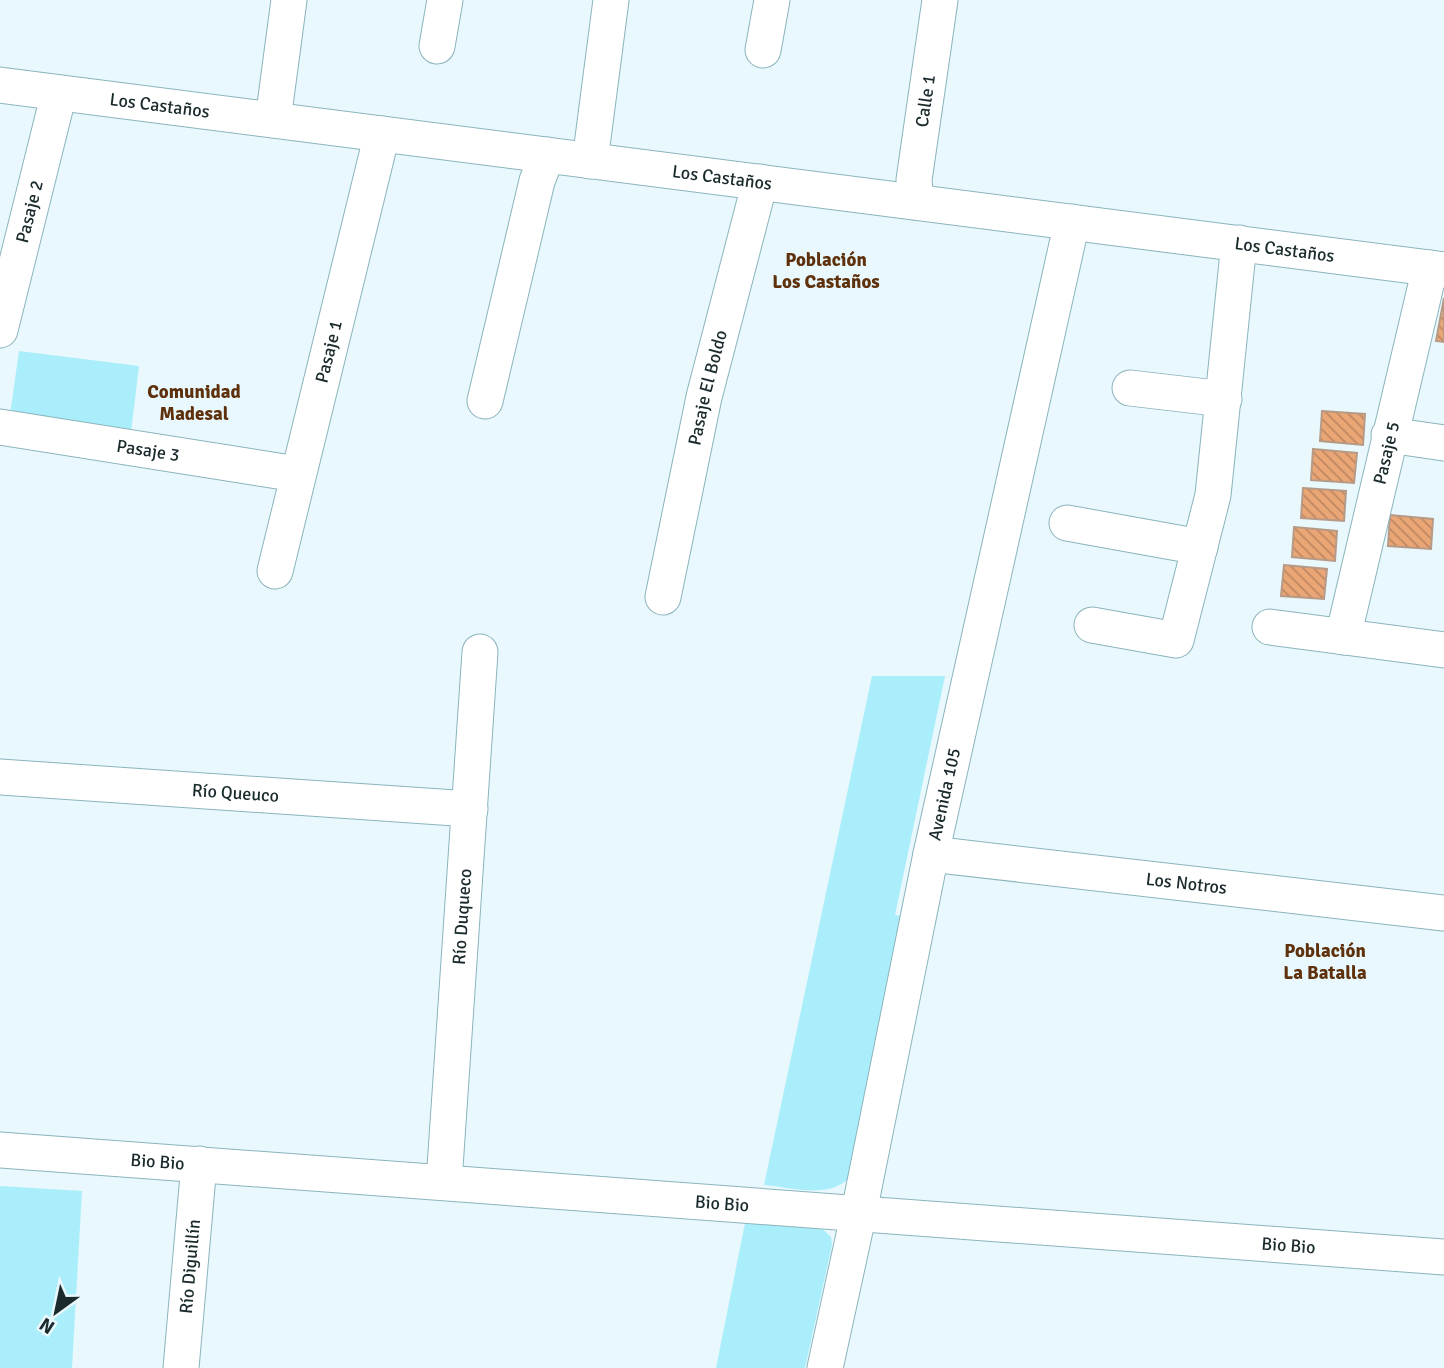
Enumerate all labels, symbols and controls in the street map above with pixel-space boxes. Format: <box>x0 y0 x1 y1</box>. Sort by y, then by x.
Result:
street label: Calle 1 <box>911 73 940 129</box>
street label: Los Castaños <box>108 88 211 123</box>
street label: Los Castaños <box>671 160 773 195</box>
street label: Pasaje 2 <box>11 178 48 245</box>
street label: Los Castaños <box>1233 232 1336 267</box>
district label: Población Los Castaños <box>772 248 880 294</box>
street label: Pasaje 1 <box>310 318 347 385</box>
street label: Pasaje El Boldo <box>683 328 732 447</box>
district label: Comunidad Madesal <box>147 380 241 426</box>
street label: Pasaje 5 <box>1368 419 1404 487</box>
street label: Pasaje 3 <box>115 435 181 466</box>
street label: Avenida 105 <box>923 746 965 843</box>
street label: Río Queuco <box>191 779 280 807</box>
street label: Río Duqueco <box>448 868 476 966</box>
street label: Los Notros <box>1145 868 1228 899</box>
district label: Población La Batalla <box>1283 939 1367 985</box>
street label: Bio Bio <box>130 1149 185 1175</box>
street label: Bio Bio <box>694 1191 750 1216</box>
street label: Río Diguillín <box>175 1218 205 1315</box>
street label: Bio Bio <box>1261 1232 1316 1258</box>
north arrow <box>21 1277 91 1347</box>
text: N <box>35 1312 59 1339</box>

